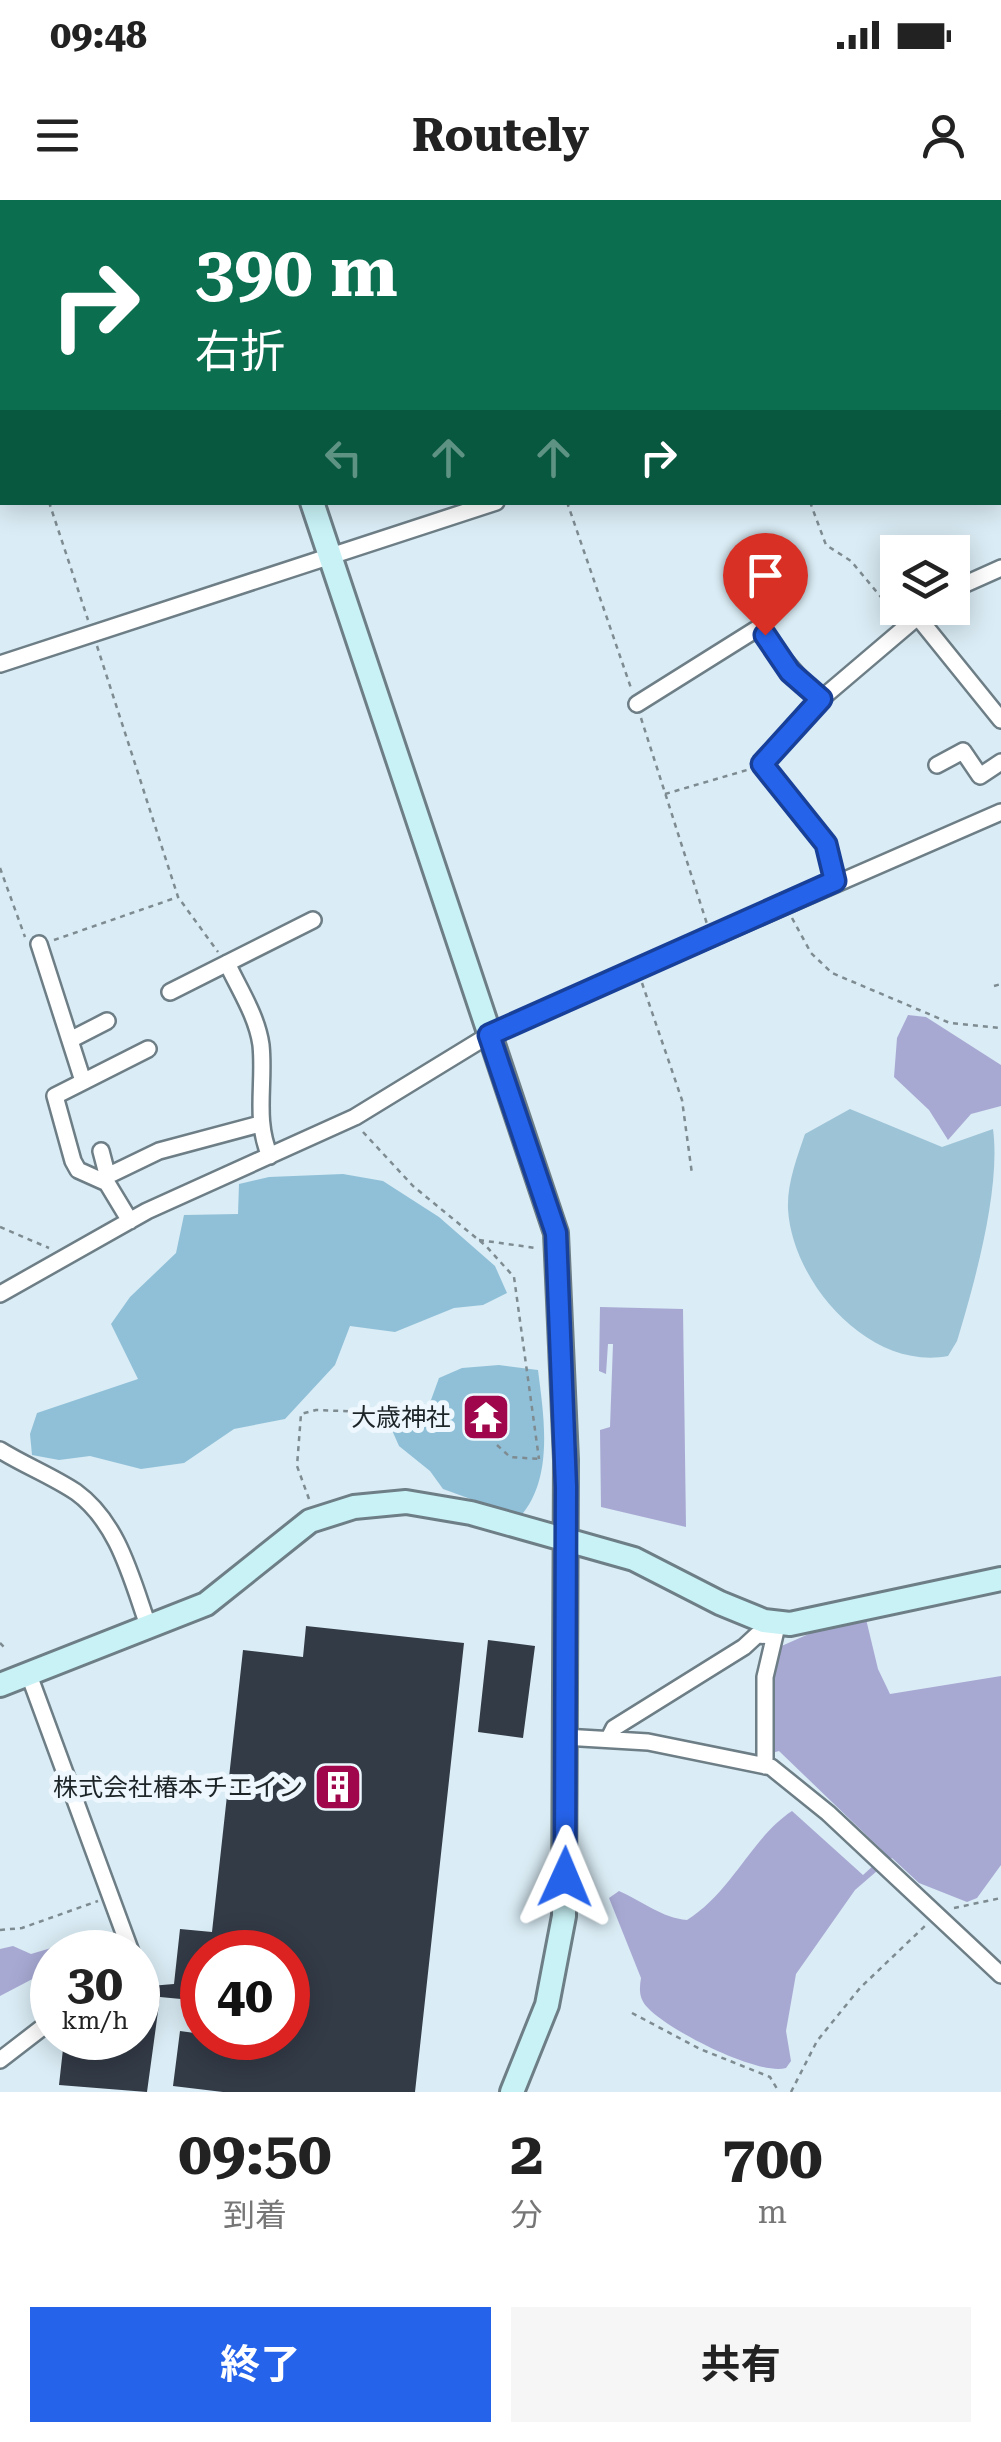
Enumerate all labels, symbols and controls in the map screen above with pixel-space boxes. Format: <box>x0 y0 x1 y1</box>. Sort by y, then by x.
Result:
text: 09:48 <box>50 13 147 57</box>
icon: menu <box>30 108 85 163</box>
icon: person <box>916 108 971 163</box>
text: Routely <box>412 109 589 162</box>
text: 390 m <box>195 231 398 313</box>
icon: right <box>30 240 160 370</box>
text: 右折 <box>195 325 285 378</box>
icon: left <box>316 430 371 485</box>
icon: ahead <box>421 430 476 485</box>
icon: ahead <box>526 430 581 485</box>
icon: right <box>631 430 686 485</box>
pin <box>723 533 808 636</box>
map controls <box>880 535 970 625</box>
button: layers <box>880 535 970 625</box>
icon: arrive <box>738 548 793 603</box>
temple icon: 大歳神社 <box>460 1391 512 1443</box>
place label: 大歳神社 <box>351 1403 451 1432</box>
building icon: 株式会社椿本チエイン <box>312 1761 364 1813</box>
place label: 株式会社椿本チエイン <box>53 1773 303 1802</box>
position arrow <box>513 1825 617 1929</box>
speed limit sign: 40 <box>180 1930 310 2060</box>
text: 30 <box>67 1954 123 2012</box>
text: km/h <box>62 2006 128 2035</box>
text: 09:50 <box>178 2118 332 2189</box>
text: 2 <box>510 2118 543 2189</box>
text: 700 <box>722 2122 823 2193</box>
text: m <box>758 2193 787 2231</box>
text: 到着 <box>223 2196 287 2234</box>
text: 分 <box>511 2196 543 2234</box>
button: 終了 <box>30 2307 491 2422</box>
button: 共有 <box>511 2307 971 2422</box>

